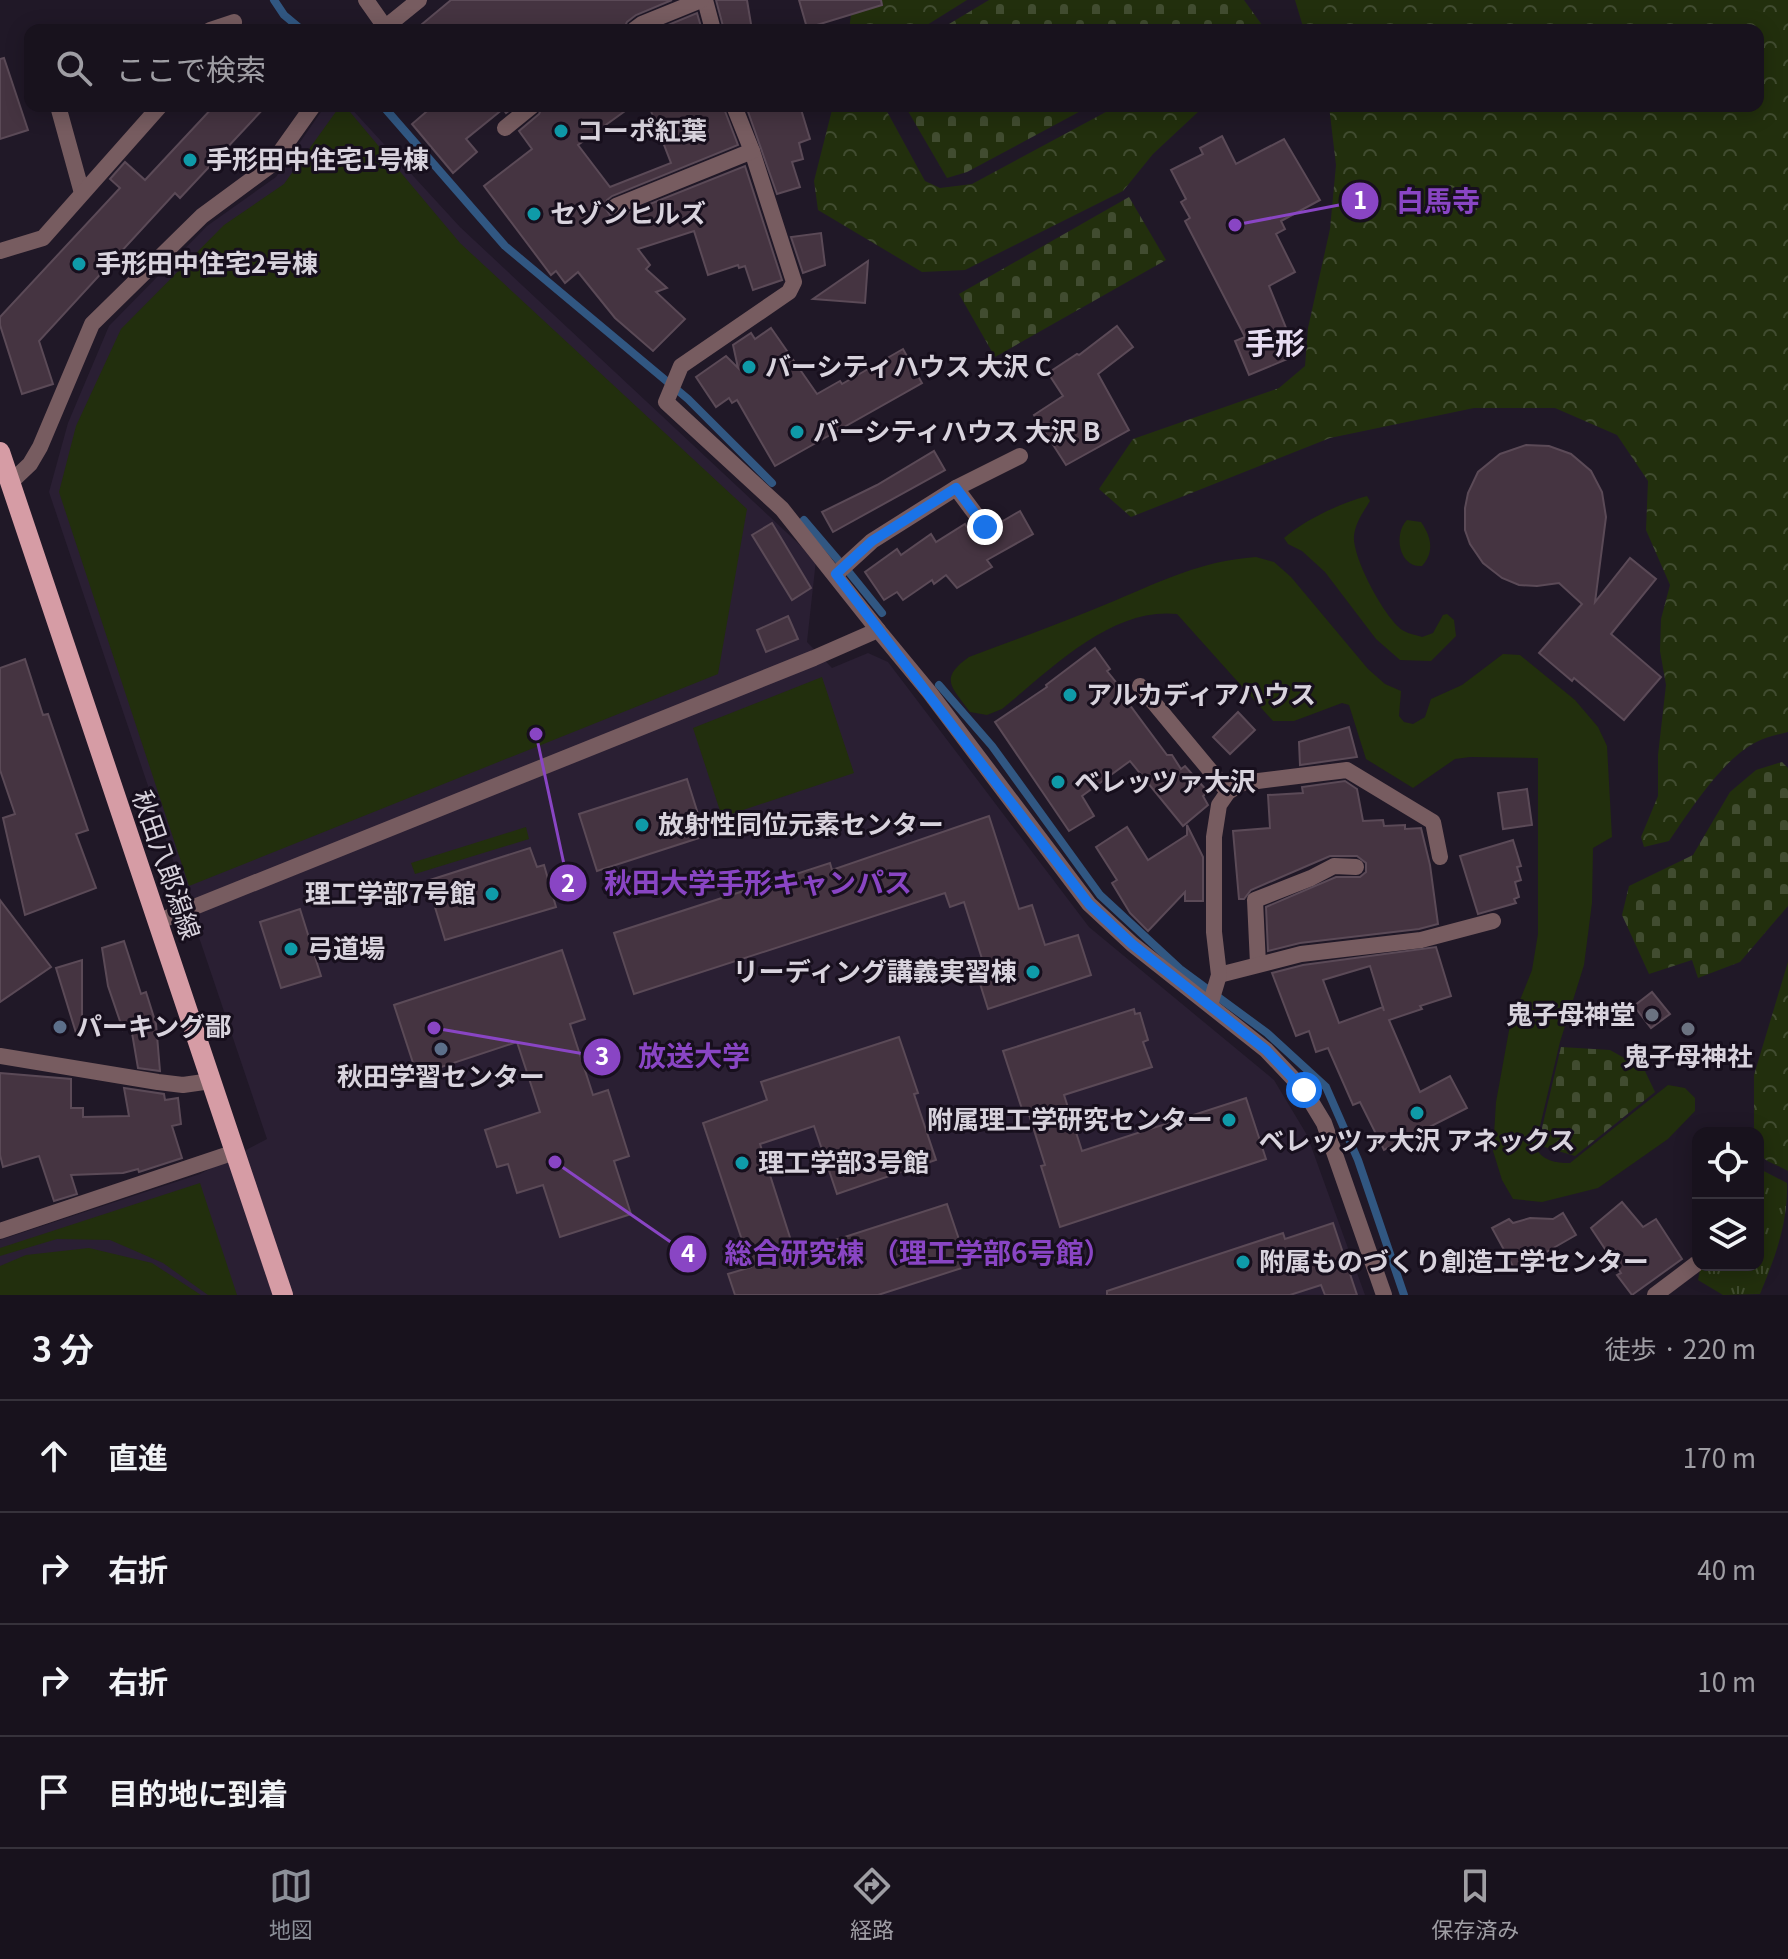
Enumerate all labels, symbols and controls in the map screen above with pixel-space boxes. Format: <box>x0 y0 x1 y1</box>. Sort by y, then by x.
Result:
search box <box>24 24 1764 112</box>
icon: search <box>52 46 96 90</box>
text: ここで検索 <box>116 46 266 90</box>
place label: コーポ紅葉 <box>577 110 707 147</box>
marker: コーポ紅葉 <box>552 122 570 140</box>
place label: 手形田中住宅1号棟 <box>206 139 429 176</box>
marker: 手形田中住宅1号棟 <box>181 151 199 169</box>
callout: 白馬寺 <box>1340 175 1496 227</box>
text: 白馬寺 <box>1396 179 1480 219</box>
text: 1 <box>1353 181 1367 216</box>
place label: セゾンヒルズ <box>550 193 706 230</box>
marker: セゾンヒルズ <box>525 205 543 223</box>
place label: 手形田中住宅2号棟 <box>95 243 318 280</box>
marker: 手形田中住宅2号棟 <box>70 255 88 273</box>
district label: 手形 <box>1245 319 1305 363</box>
place label: バーシティハウス 大沢 C <box>765 346 1052 383</box>
marker: バーシティハウス 大沢 C <box>740 358 758 376</box>
place label: バーシティハウス 大沢 B <box>813 411 1100 448</box>
marker: バーシティハウス 大沢 B <box>788 423 806 441</box>
route end <box>967 509 1003 545</box>
place label: アルカディアハウス <box>1086 674 1316 711</box>
marker: アルカディアハウス <box>1061 686 1079 704</box>
place label: ベレッツァ大沢 <box>1074 761 1256 798</box>
marker: ベレッツァ大沢 <box>1049 773 1067 791</box>
street label: 秋田八郎潟線 <box>125 784 211 944</box>
place label: 放射性同位元素センター <box>658 804 944 841</box>
marker: 放射性同位元素センター <box>633 816 651 834</box>
callout: 秋田大学手形キャンパス <box>548 857 928 909</box>
text: 秋田大学手形キャンパス <box>604 861 912 901</box>
text: 2 <box>561 864 575 899</box>
place label: 理工学部7号館 <box>305 873 476 910</box>
marker: 理工学部7号館 <box>483 885 501 903</box>
place label: 弓道場 <box>307 928 385 965</box>
marker: 弓道場 <box>282 940 300 958</box>
place label: リーディング講義実習棟 <box>733 951 1017 988</box>
marker: リーディング講義実習棟 <box>1024 963 1042 981</box>
place label: 鬼子母神堂 <box>1506 994 1636 1031</box>
place label: パーキング鄙 <box>76 1006 231 1043</box>
marker: 鬼子母神堂 <box>1643 1006 1661 1024</box>
marker: パーキング鄙 <box>51 1018 69 1036</box>
marker: 鬼子母神社 <box>1679 1020 1697 1038</box>
callout: 放送大学 <box>582 1031 766 1083</box>
text: 放送大学 <box>638 1034 750 1074</box>
place label: 鬼子母神社 <box>1623 1036 1753 1073</box>
text: 3 <box>595 1037 609 1072</box>
marker: 秋田学習センター <box>432 1040 450 1058</box>
place label: 秋田学習センター <box>337 1056 545 1093</box>
route start <box>1286 1072 1322 1108</box>
place label: 附属理工学研究センター <box>927 1099 1213 1136</box>
marker: ベレッツァ大沢 アネックス <box>1408 1104 1426 1122</box>
marker: 附属理工学研究センター <box>1220 1111 1238 1129</box>
place label: ベレッツァ大沢 アネックス <box>1258 1120 1576 1157</box>
map controls <box>1692 1127 1764 1271</box>
button: locate <box>1692 1127 1764 1199</box>
place label: 理工学部3号館 <box>758 1142 929 1179</box>
marker: 理工学部3号館 <box>733 1154 751 1172</box>
button: layers <box>1692 1199 1764 1271</box>
callout: 総合研究棟 （理工学部6号館） <box>668 1228 1127 1280</box>
text: 総合研究棟 （理工学部6号館） <box>725 1231 1111 1271</box>
text: 4 <box>681 1234 695 1269</box>
place label: 附属ものづくり創造工学センター <box>1259 1241 1649 1278</box>
marker: 附属ものづくり創造工学センター <box>1234 1253 1252 1271</box>
text: 3 分 <box>32 1323 94 1372</box>
text: 徒歩 · 220 m <box>1605 1329 1756 1366</box>
icon: ahead <box>32 1434 76 1478</box>
text: 直進 <box>108 1434 168 1478</box>
text: 170 m <box>1683 1438 1756 1475</box>
icon: right <box>32 1546 76 1590</box>
text: 右折 <box>108 1546 168 1590</box>
text: 40 m <box>1697 1550 1756 1587</box>
icon: right <box>32 1658 76 1702</box>
text: 右折 <box>108 1658 168 1702</box>
text: 10 m <box>1697 1662 1756 1699</box>
icon: arrive <box>32 1770 76 1814</box>
text: 目的地に到着 <box>108 1770 288 1814</box>
tab: 地図 <box>269 1864 313 1944</box>
tab: 経路 <box>850 1864 894 1944</box>
tab: 保存済み <box>1431 1864 1519 1944</box>

